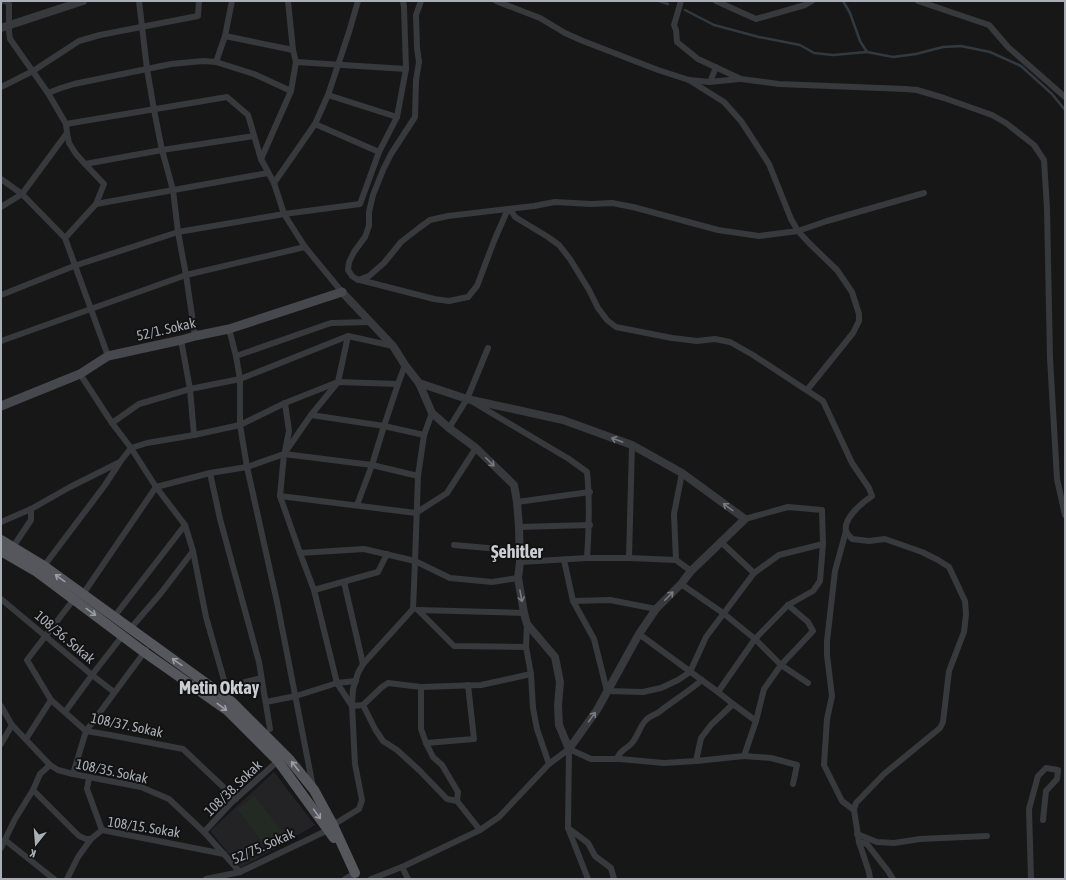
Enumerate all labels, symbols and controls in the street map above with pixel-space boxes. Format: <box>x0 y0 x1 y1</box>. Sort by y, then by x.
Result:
street label: 52/1. Sokak <box>135 314 197 344</box>
one-way arrow <box>612 435 624 443</box>
one-way arrow <box>485 457 495 467</box>
one-way arrow <box>723 502 734 511</box>
district label: Şehitler <box>491 541 544 562</box>
one-way arrow <box>55 574 66 582</box>
one-way arrow <box>517 589 525 602</box>
one-way arrow <box>664 591 674 601</box>
street label: 108/36. Sokak <box>32 607 98 667</box>
one-way arrow <box>86 608 97 616</box>
one-way arrow <box>172 658 183 667</box>
district label: Metin Oktay <box>179 677 260 698</box>
one-way arrow <box>216 702 227 711</box>
street label: 108/37. Sokak <box>89 710 165 740</box>
one-way arrow <box>588 712 596 723</box>
street label: 108/35. Sokak <box>74 756 150 786</box>
street label: 108/38. Sokak <box>201 757 265 819</box>
one-way arrow <box>291 761 299 772</box>
one-way arrow <box>313 809 321 820</box>
street label: 108/15. Sokak <box>107 813 181 841</box>
north arrow <box>16 824 56 864</box>
street label: 52/75. Sokak <box>229 825 297 867</box>
text: K <box>28 847 37 860</box>

